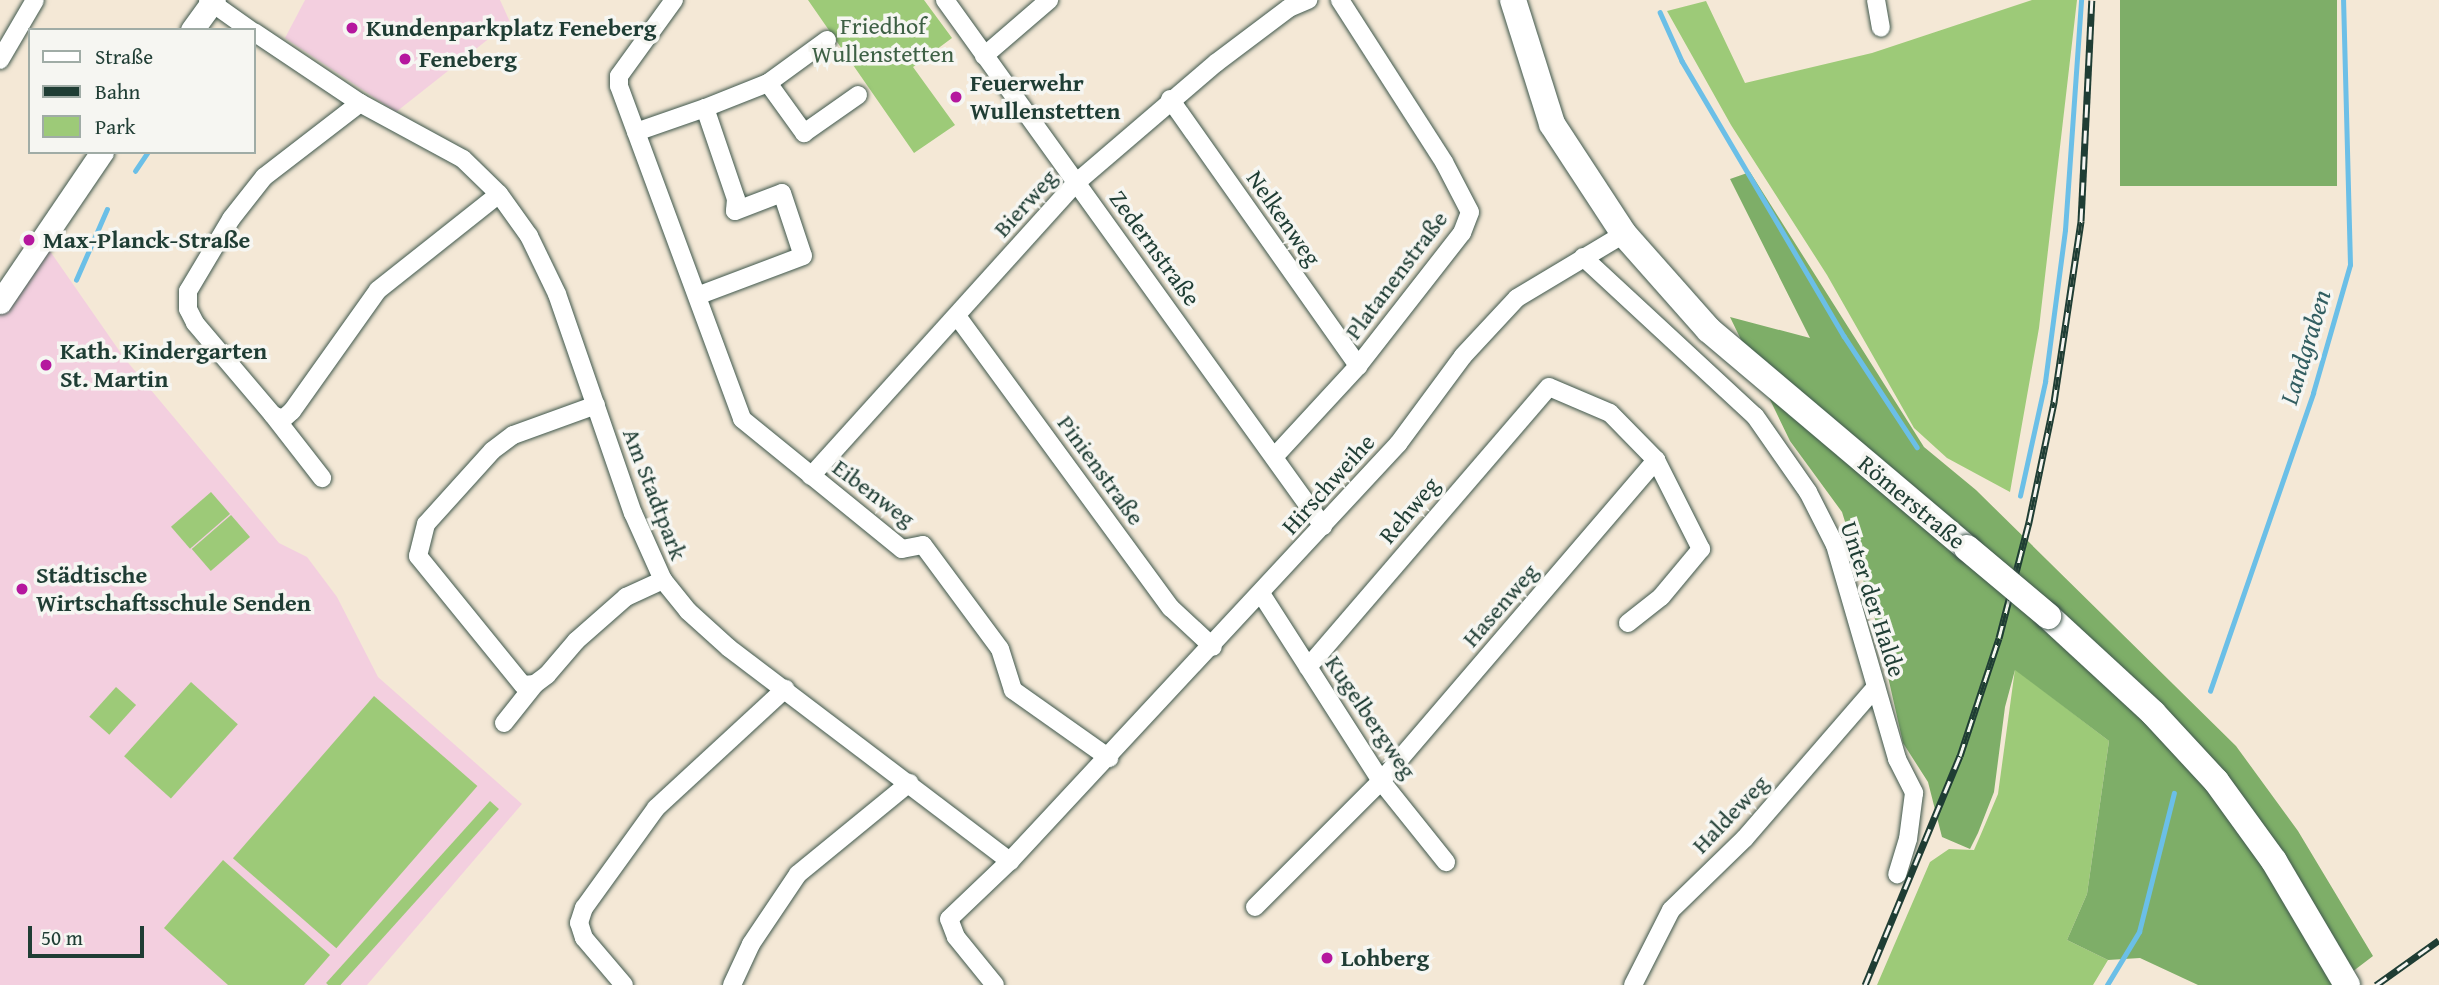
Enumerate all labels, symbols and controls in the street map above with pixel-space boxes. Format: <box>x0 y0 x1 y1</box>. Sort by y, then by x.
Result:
park label: Friedhof Wullenstetten <box>812 12 954 68</box>
place label: Kundenparkplatz Feneberg <box>366 14 656 42</box>
marker: Kundenparkplatz Feneberg <box>344 20 360 36</box>
legend <box>28 28 256 154</box>
text: Straße <box>95 41 153 72</box>
place label: Feneberg <box>419 45 517 73</box>
marker: Feneberg <box>397 51 413 67</box>
place label: Feuerwehr Wullenstetten <box>970 69 1120 125</box>
text: Bahn <box>95 76 140 107</box>
marker: Feuerwehr Wullenstetten <box>948 89 964 105</box>
text: Park <box>95 111 136 142</box>
street label: Bierweg <box>987 163 1063 243</box>
street label: Nelkenweg <box>1241 165 1327 271</box>
street label: Zedernstraße <box>1103 185 1207 311</box>
street label: Platanenstraße <box>1338 205 1454 345</box>
place label: Max-Planck-Straße <box>43 226 250 254</box>
marker: Max-Planck-Straße <box>21 232 37 248</box>
water label: Landgraben <box>2273 286 2337 408</box>
place label: Kath. Kindergarten St. Martin <box>60 337 267 393</box>
marker: Kath. Kindergarten St. Martin <box>38 357 54 373</box>
street label: Pinienstraße <box>1051 409 1151 531</box>
street label: Am Stadtpark <box>617 424 693 564</box>
street label: Hirschweihe <box>1275 428 1381 540</box>
street label: Römerstraße <box>1853 449 1971 555</box>
street label: Eibenweg <box>827 453 921 533</box>
street label: Rehweg <box>1373 471 1445 549</box>
street label: Unter der Halde <box>1834 518 1912 680</box>
street label: Hasenweg <box>1456 557 1544 653</box>
place label: Städtische Wirtschaftsschule Senden <box>36 561 311 617</box>
marker: Städtische Wirtschaftsschule Senden <box>14 581 30 597</box>
street label: Kugelbergweg <box>1319 650 1423 784</box>
street label: Haldeweg <box>1686 769 1774 859</box>
scale bar <box>32 912 147 956</box>
text: 50 m <box>41 922 83 953</box>
place label: Lohberg <box>1341 944 1429 972</box>
marker: Lohberg <box>1319 950 1335 966</box>

